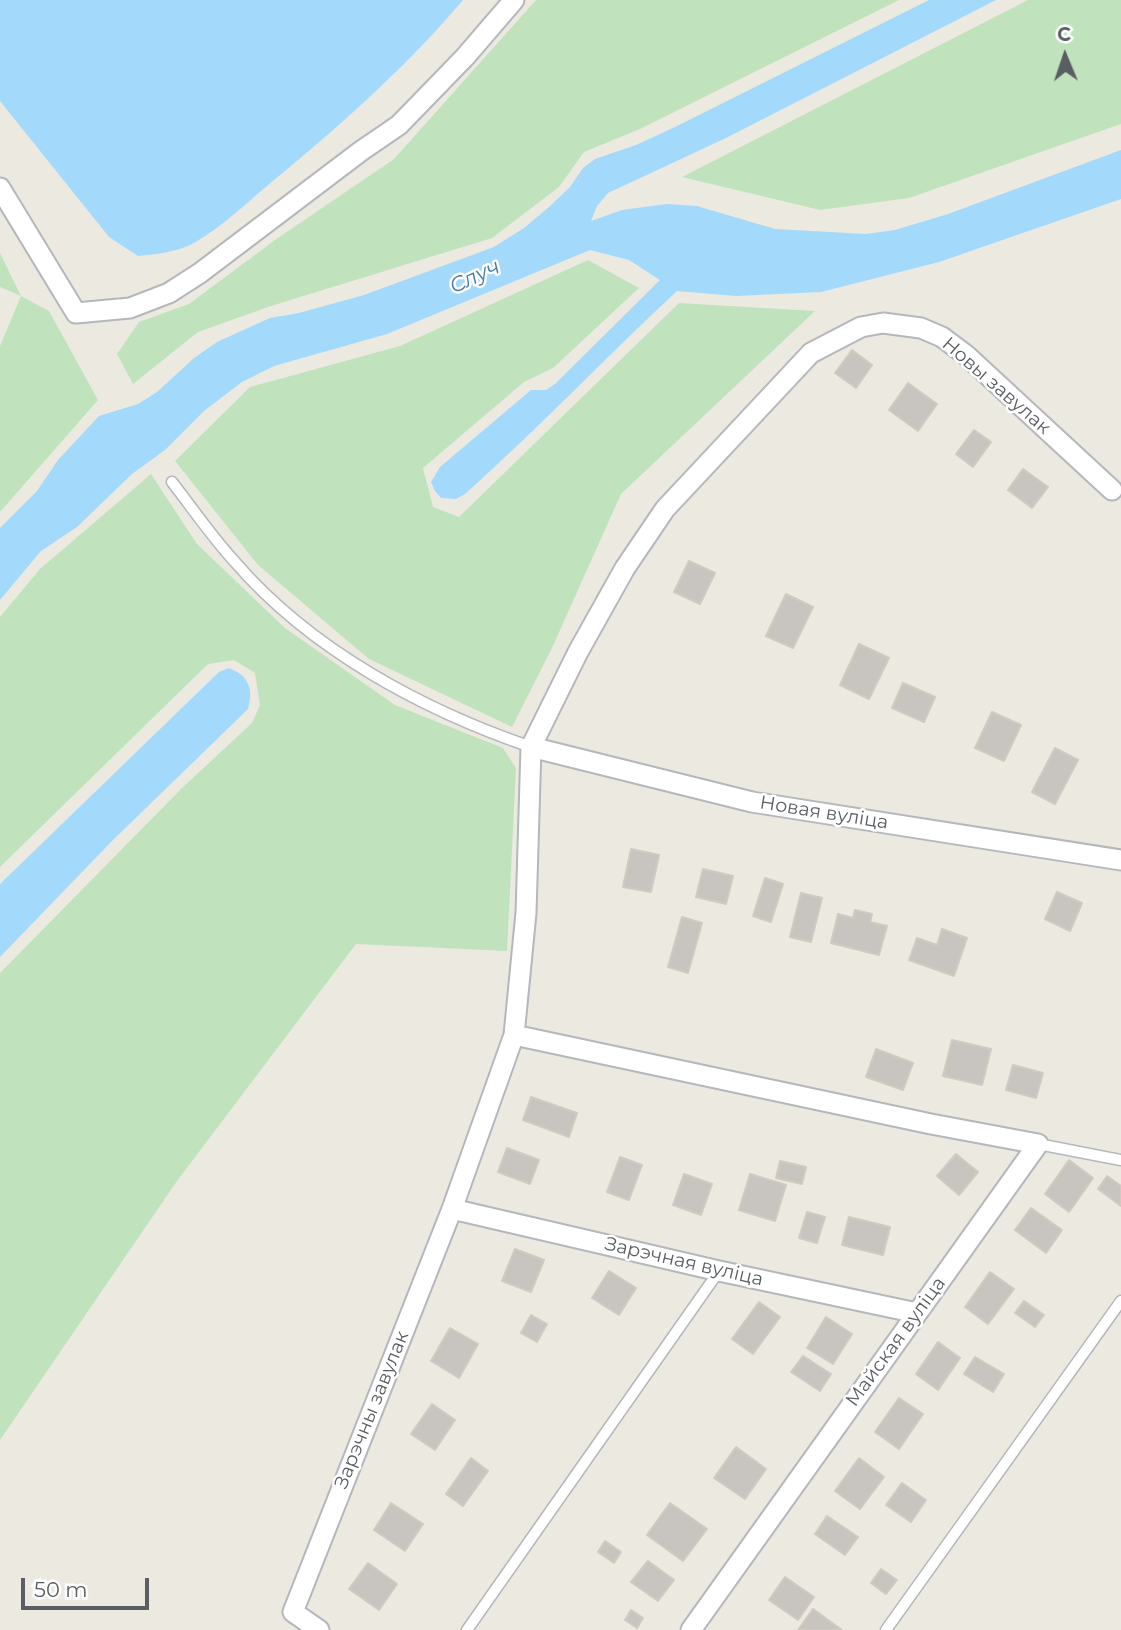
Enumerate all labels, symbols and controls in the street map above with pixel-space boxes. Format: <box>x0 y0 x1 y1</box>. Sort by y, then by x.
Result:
north arrow <box>1030 21 1100 91</box>
text: С <box>1057 23 1072 46</box>
water label: Случ <box>446 255 504 299</box>
street label: Новы завулак <box>937 333 1055 439</box>
street label: Новая вуліца <box>758 792 890 834</box>
street label: Зарэчная вуліца <box>603 1233 765 1291</box>
street label: Майская вуліца <box>841 1273 951 1411</box>
street label: Зарэчны завулак <box>330 1328 414 1492</box>
scale bar <box>24 1564 152 1608</box>
text: 50 m <box>34 1577 88 1602</box>

